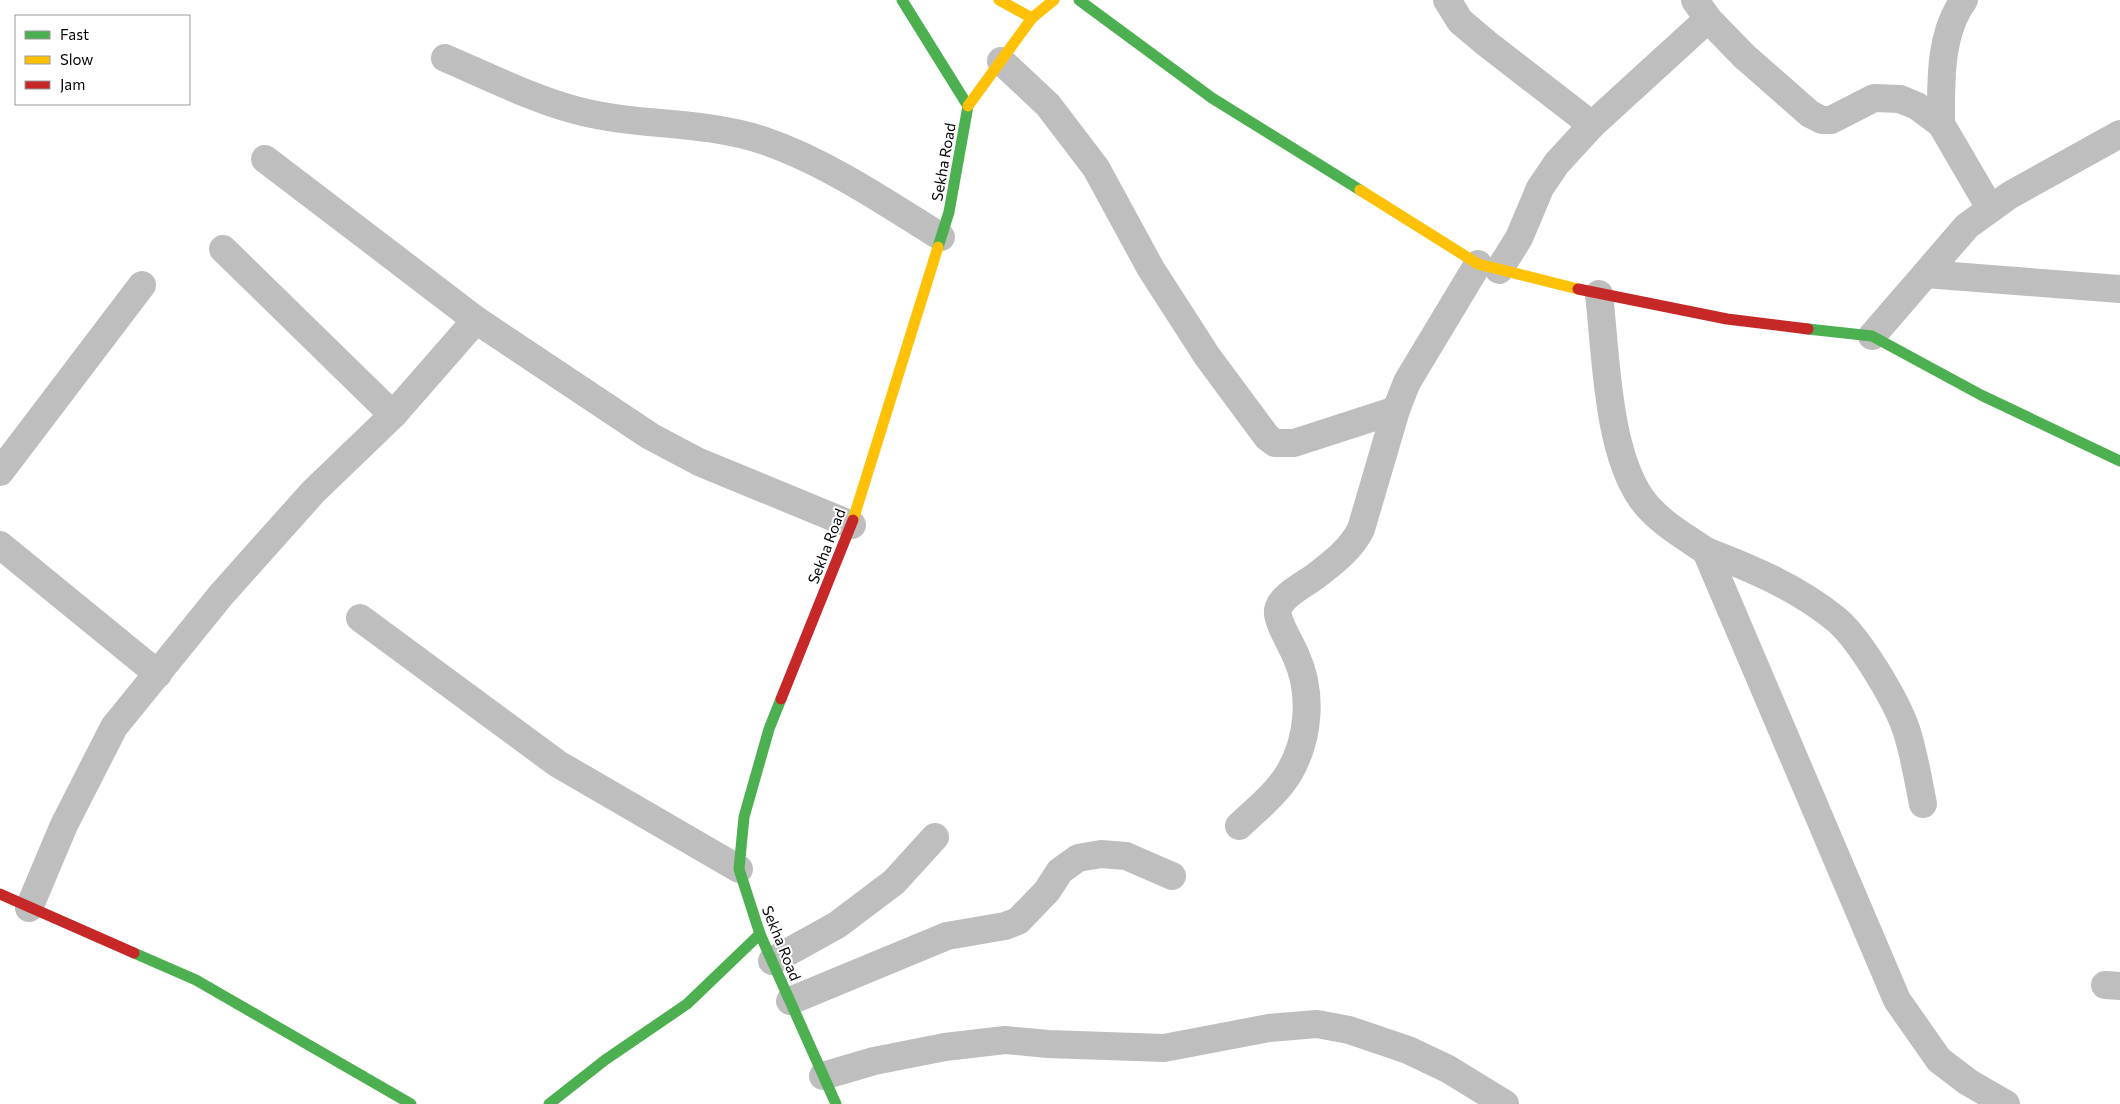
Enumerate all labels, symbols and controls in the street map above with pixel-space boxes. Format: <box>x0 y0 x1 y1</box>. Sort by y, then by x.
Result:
legend <box>15 15 190 105</box>
text: Fast <box>60 25 89 43</box>
text: Slow <box>60 50 93 68</box>
text: Jam <box>60 75 85 93</box>
street label: Sekha Road <box>927 121 959 203</box>
street label: Sekha Road <box>803 506 849 586</box>
street label: Sekha Road <box>759 903 805 983</box>

